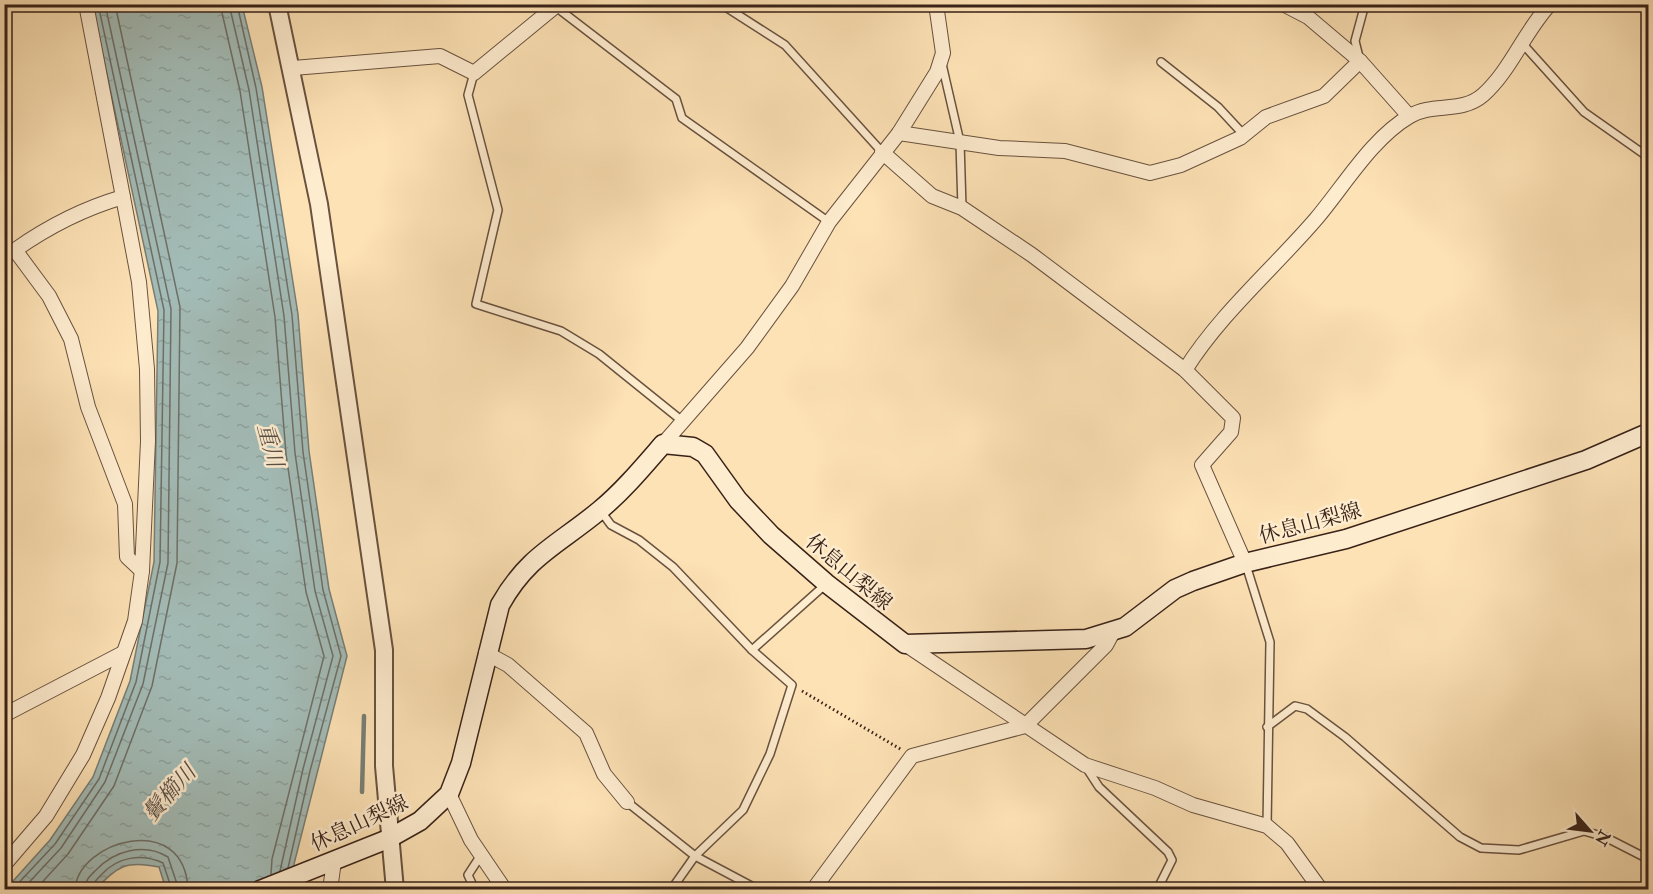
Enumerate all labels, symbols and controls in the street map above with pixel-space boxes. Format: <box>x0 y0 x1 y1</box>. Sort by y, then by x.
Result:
water label: 重川 <box>251 420 290 472</box>
street label: 休息山梨線 <box>1256 497 1364 550</box>
street label: 休息山梨線 <box>800 528 898 616</box>
water label: 鬢櫛川 <box>137 757 204 827</box>
street label: 休息山梨線 <box>306 789 412 858</box>
north arrow <box>1560 801 1620 861</box>
text: N <box>1590 826 1615 849</box>

